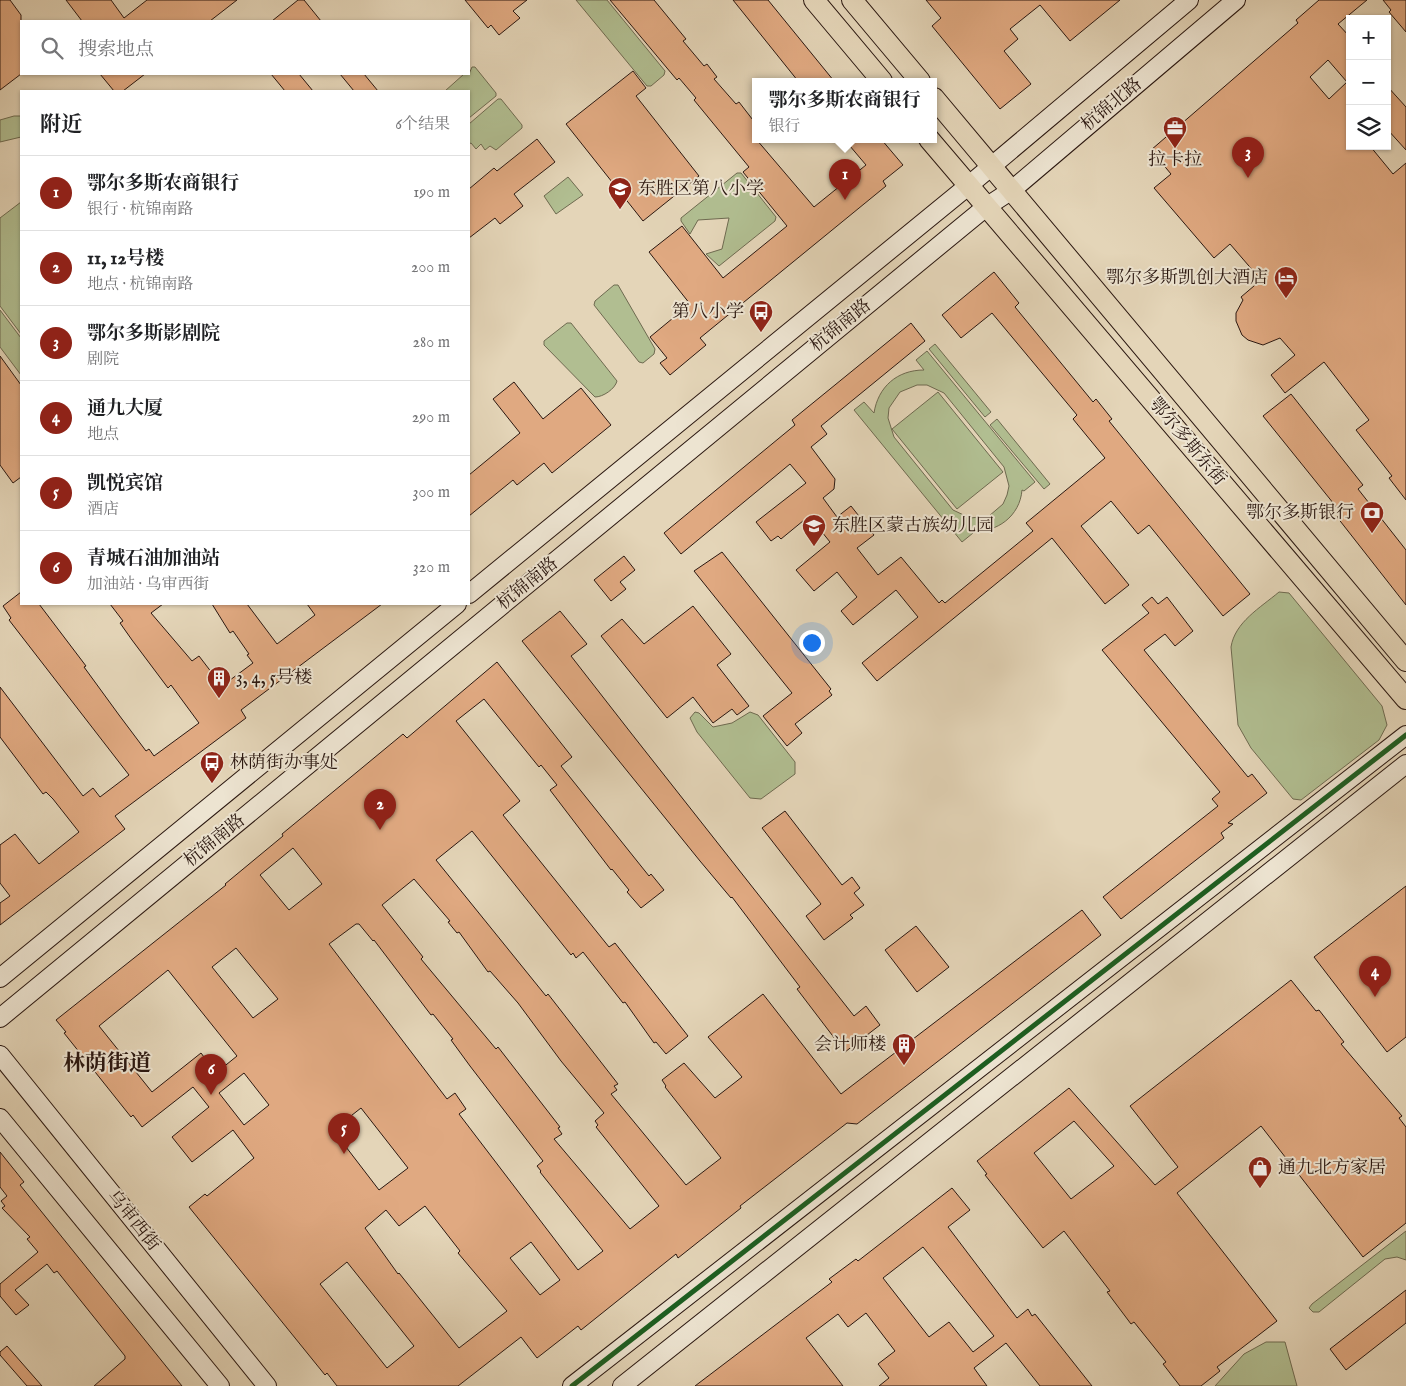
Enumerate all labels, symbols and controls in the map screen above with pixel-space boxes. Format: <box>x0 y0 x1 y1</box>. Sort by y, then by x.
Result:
map controls <box>1346 15 1391 150</box>
button: + <box>1346 15 1391 60</box>
search box <box>20 20 470 75</box>
icon: search <box>38 34 66 62</box>
text: 搜索地点 <box>78 38 154 62</box>
button: − <box>1346 60 1391 105</box>
street label: 杭锦北路 <box>1077 73 1147 137</box>
popup <box>752 78 937 143</box>
text: 鄂尔多斯农商银行 <box>768 89 921 113</box>
button: layers <box>1346 105 1391 150</box>
text: 附近 <box>40 112 82 139</box>
text: 6个结果 <box>395 115 450 135</box>
office icon: 拉卡拉 <box>1162 115 1188 149</box>
text: 银行 <box>768 117 801 137</box>
pin: 3 <box>1232 137 1264 178</box>
place label: 拉卡拉 <box>1148 149 1202 172</box>
pin: 1 <box>829 159 861 200</box>
text: 鄂尔多斯农商银行 <box>87 172 239 196</box>
school or university icon: 东胜区第八小学 <box>607 176 633 210</box>
place label: 东胜区第八小学 <box>638 178 764 201</box>
text: 1 <box>53 183 59 203</box>
text: 190 m <box>413 183 450 203</box>
text: 银行 · 杭锦南路 <box>87 200 194 220</box>
text: 11, 12号楼 <box>87 247 164 271</box>
text: 2 <box>52 258 60 278</box>
text: 200 m <box>411 258 450 278</box>
hotel icon: 鄂尔多斯凯创大酒店 <box>1273 265 1299 299</box>
place label: 鄂尔多斯凯创大酒店 <box>1106 267 1268 290</box>
text: 地点 · 杭锦南路 <box>87 275 194 295</box>
street label: 杭锦南路 <box>806 294 876 358</box>
bus stop icon: 第八小学 <box>748 299 774 333</box>
place label: 第八小学 <box>672 301 744 324</box>
text: 鄂尔多斯影剧院 <box>87 322 220 346</box>
text: 3 <box>53 333 59 353</box>
text: 280 m <box>413 333 450 353</box>
text: 剧院 <box>87 350 119 370</box>
street label: 鄂尔多斯东街 <box>1143 393 1231 491</box>
text: 通九大厦 <box>87 397 163 421</box>
text: 4 <box>52 408 60 428</box>
text: 290 m <box>412 408 450 428</box>
text: 地点 <box>87 425 119 445</box>
text: 凯悦宾馆 <box>87 472 163 496</box>
text: 5 <box>53 483 59 503</box>
text: 300 m <box>412 483 450 503</box>
text: 酒店 <box>87 500 119 520</box>
bank icon: 鄂尔多斯银行 <box>1359 500 1385 534</box>
place label: 鄂尔多斯银行 <box>1246 502 1354 525</box>
school or university icon: 东胜区蒙古族幼儿园 <box>801 513 827 547</box>
place label: 东胜区蒙古族幼儿园 <box>832 515 994 538</box>
text: 青城石油加油站 <box>87 547 220 571</box>
street label: 杭锦南路 <box>493 552 563 616</box>
text: 6 <box>53 558 59 578</box>
text: 320 m <box>413 558 450 578</box>
text: 加油站 · 乌审西街 <box>87 575 210 595</box>
your location <box>799 630 825 656</box>
building icon: 3, 4, 5号楼 <box>206 665 232 699</box>
place label: 3, 4, 5号楼 <box>236 667 312 690</box>
bus stop icon: 林荫街办事处 <box>199 750 225 784</box>
place label: 林荫街办事处 <box>230 752 338 775</box>
pin: 2 <box>364 789 396 830</box>
street label: 杭锦南路 <box>180 809 250 873</box>
pin: 4 <box>1359 956 1391 997</box>
building icon: 会计师楼 <box>891 1032 917 1066</box>
place label: 会计师楼 <box>814 1034 886 1057</box>
district label: 林荫街道 <box>63 1050 151 1078</box>
pin: 6 <box>195 1054 227 1095</box>
pin: 5 <box>328 1113 360 1154</box>
shop icon: 通九北方家居 <box>1247 1155 1273 1189</box>
place label: 通九北方家居 <box>1278 1157 1386 1180</box>
street label: 乌审西街 <box>101 1186 165 1256</box>

